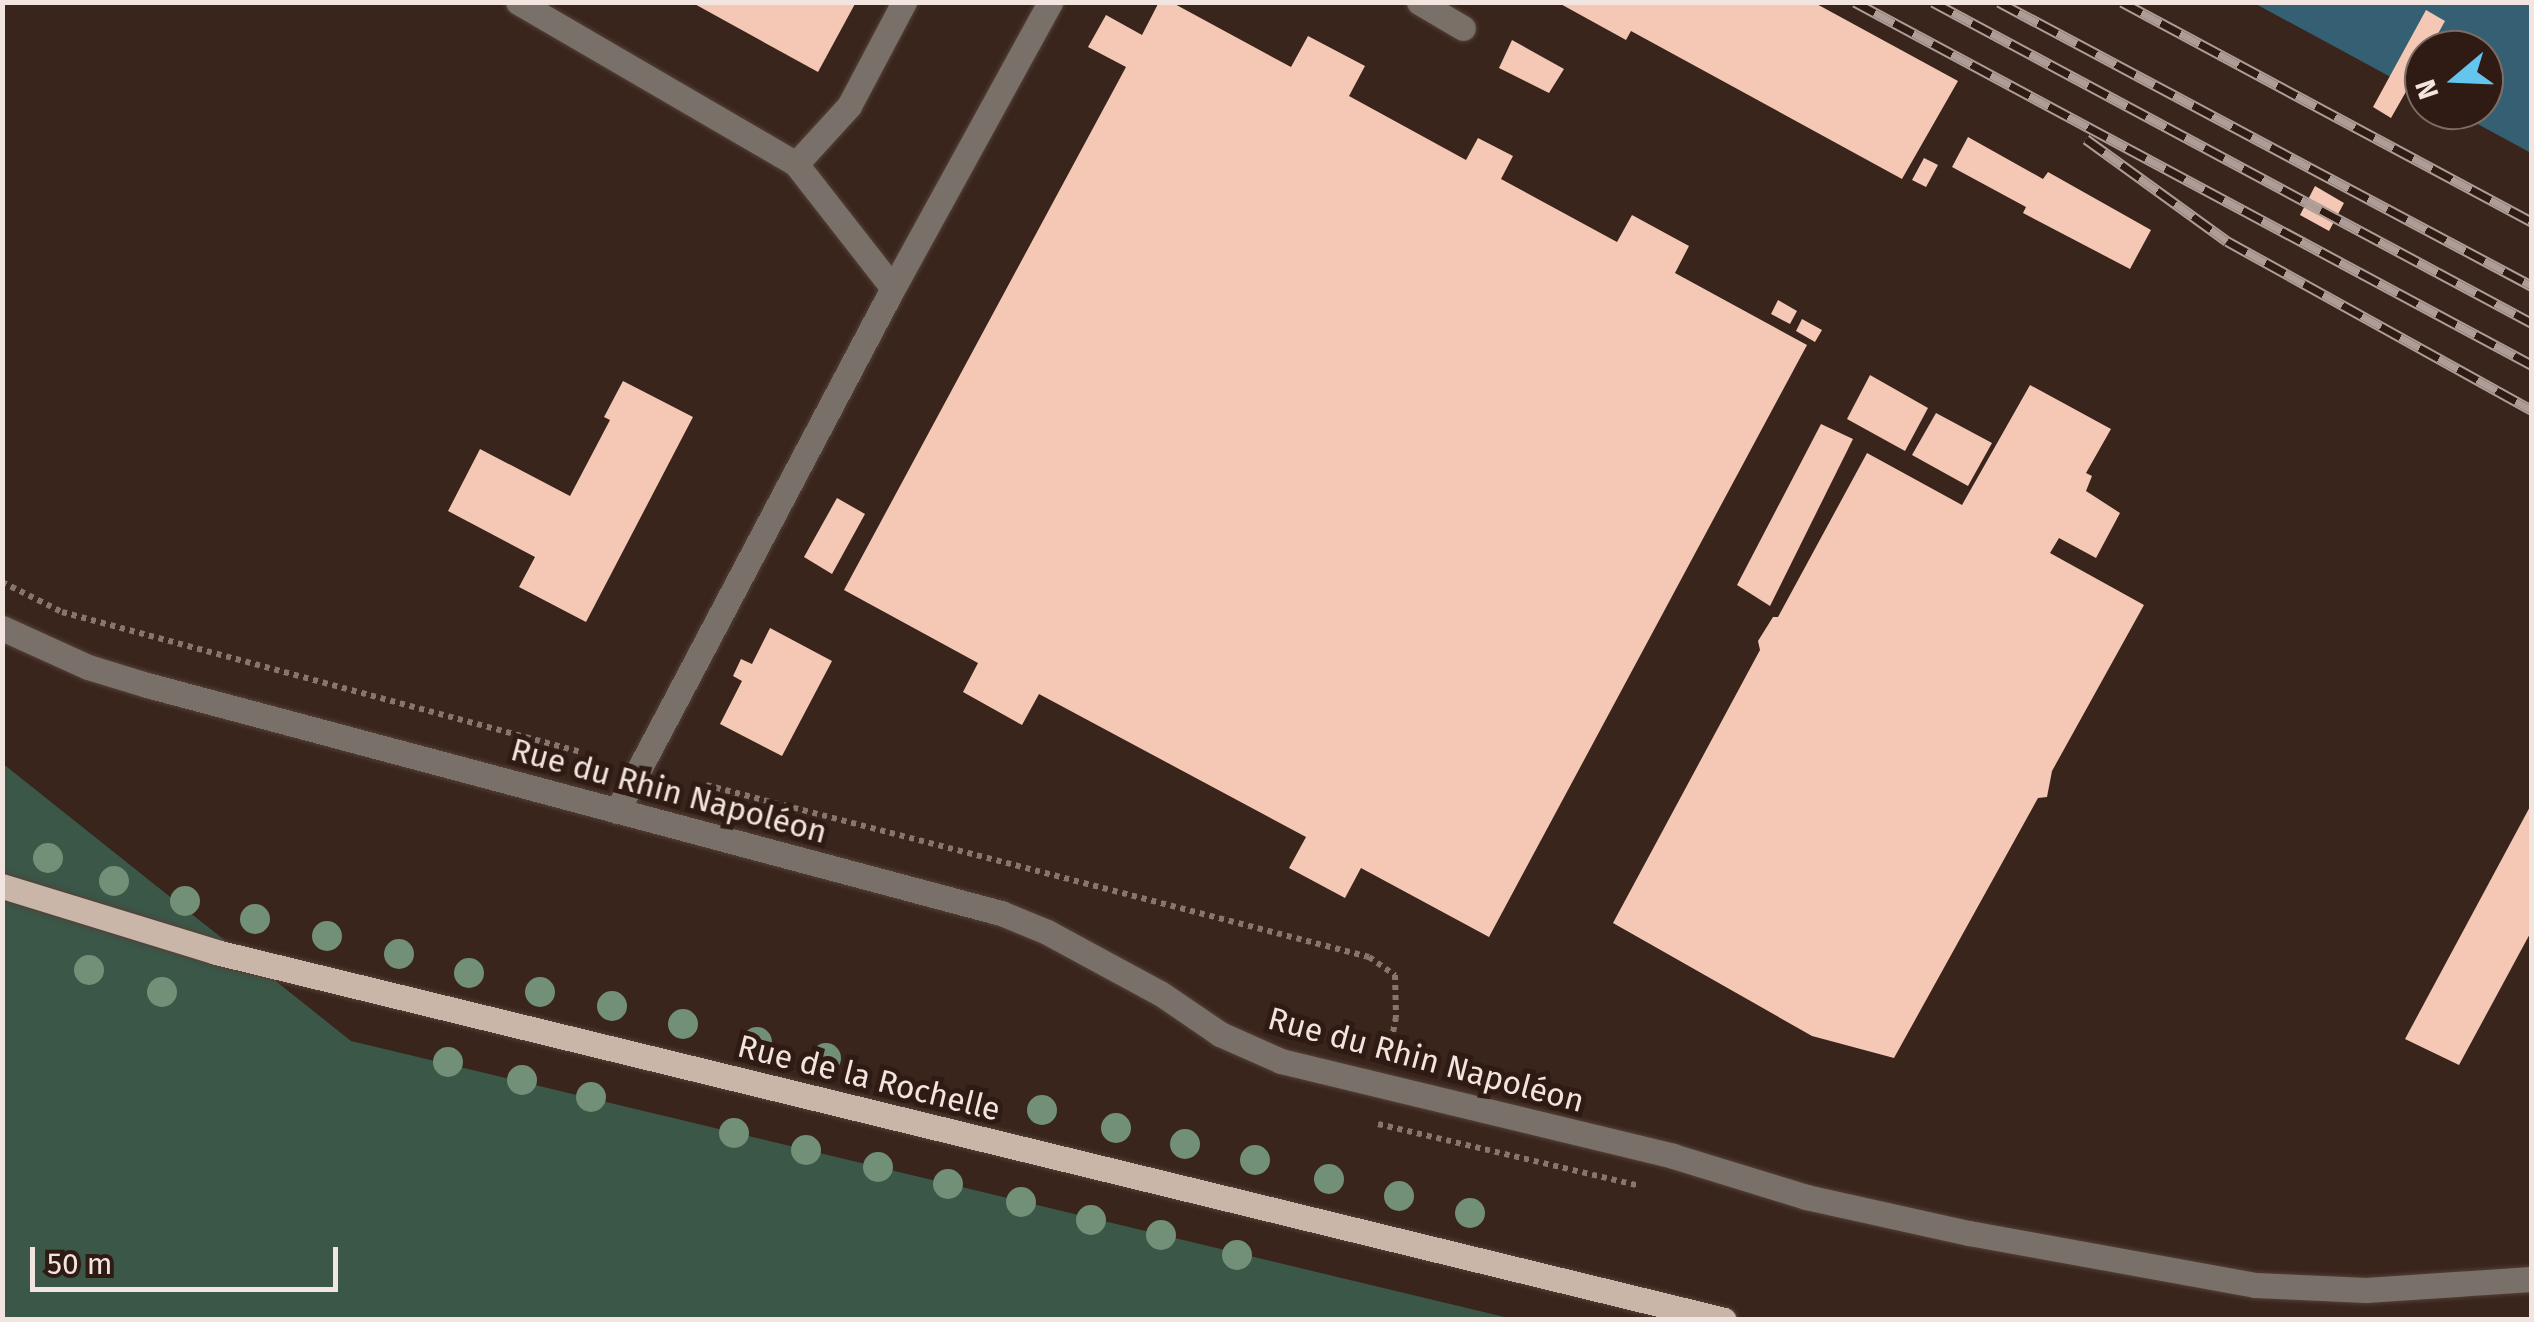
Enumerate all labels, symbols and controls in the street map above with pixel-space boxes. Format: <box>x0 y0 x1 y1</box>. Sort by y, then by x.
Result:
north arrow <box>2404 30 2504 130</box>
text: N <box>2408 75 2446 103</box>
street label: Rue du Rhin Napoléon <box>507 730 831 852</box>
street label: Rue du Rhin Napoléon <box>1264 999 1588 1121</box>
street label: Rue de la Rochelle <box>734 1027 1004 1129</box>
scale bar <box>35 1227 342 1289</box>
text: 50 m <box>47 1246 112 1282</box>

